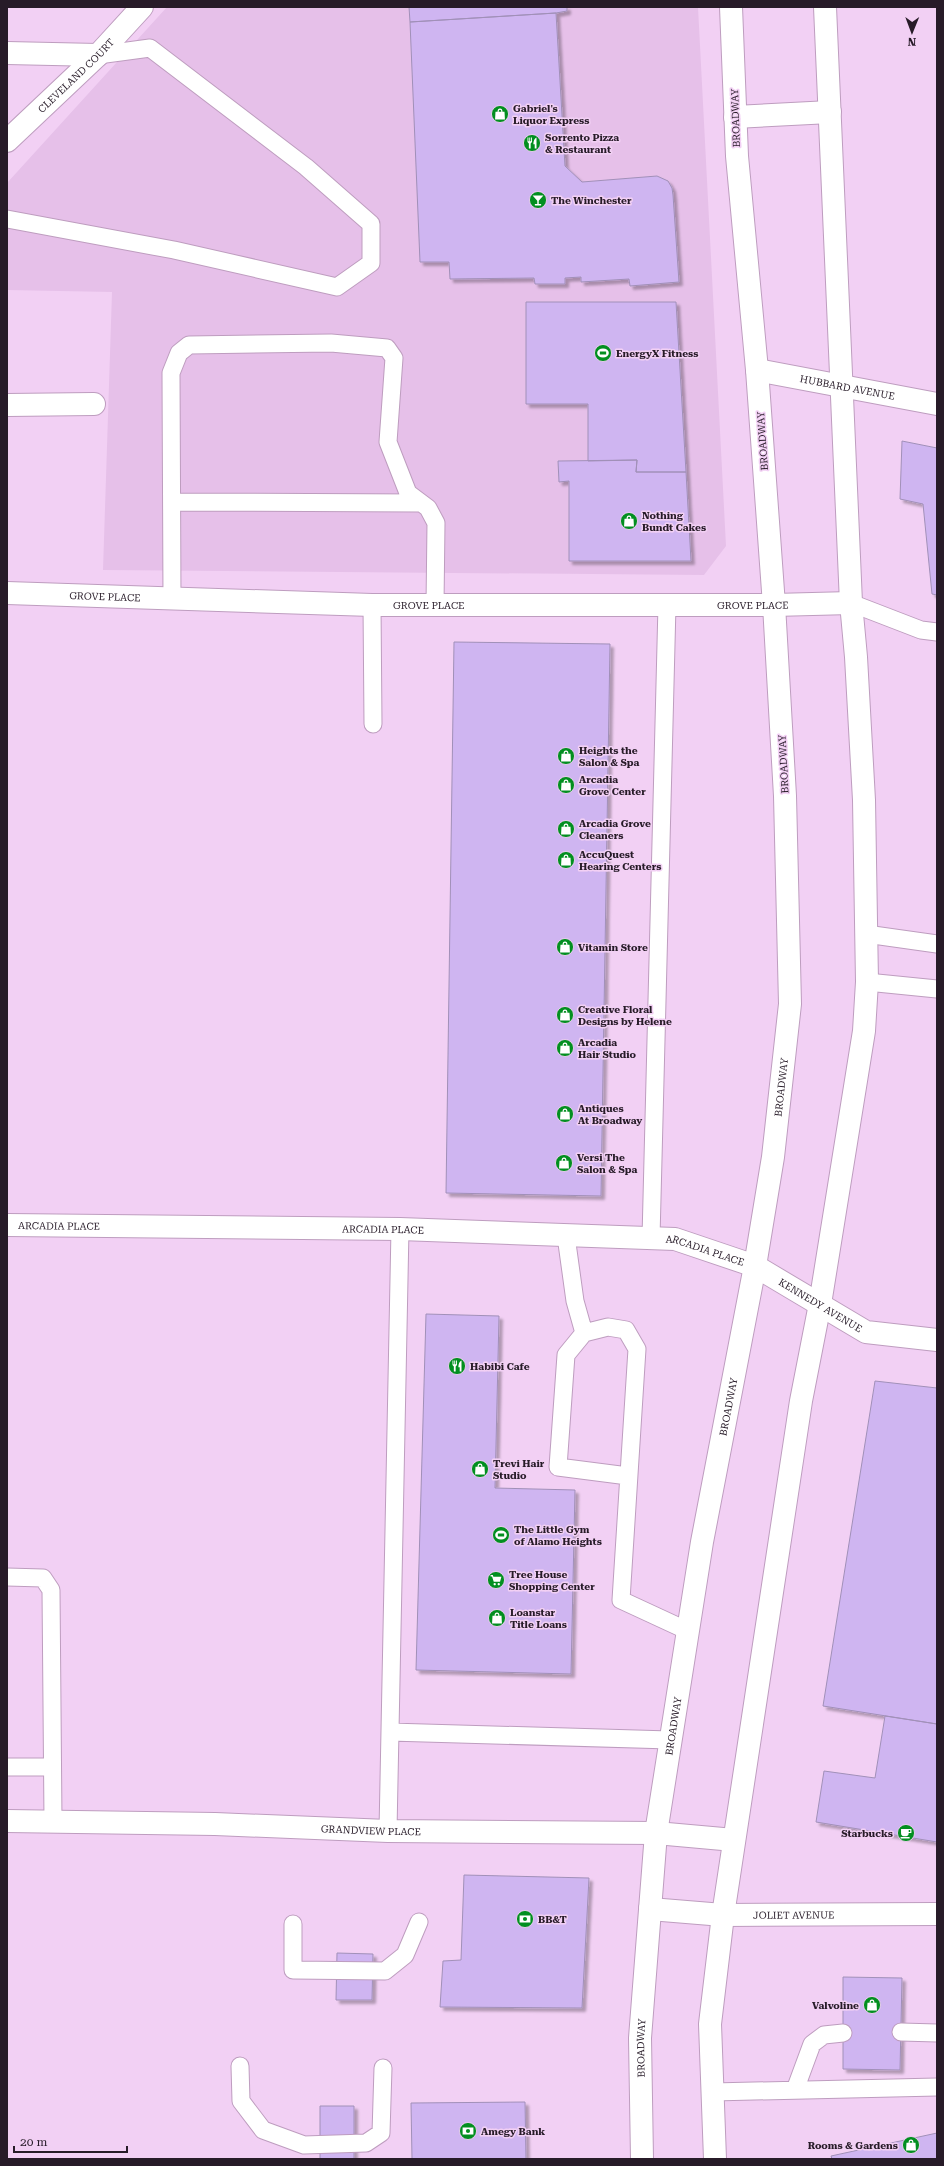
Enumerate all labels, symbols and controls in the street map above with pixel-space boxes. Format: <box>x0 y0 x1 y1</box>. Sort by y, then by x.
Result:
north arrow <box>892 12 932 52</box>
text: N <box>907 35 916 48</box>
street label: CLEVELAND COURT <box>36 36 116 115</box>
street label: BROADWAY <box>729 88 742 148</box>
place label: Gabriel's Liquor Express <box>513 103 589 126</box>
shop icon: Gabriel's Liquor Express <box>490 104 510 124</box>
place label: Sorrento Pizza & Restaurant <box>545 132 619 155</box>
restaurant icon: Sorrento Pizza & Restaurant <box>522 133 542 153</box>
bar icon: The Winchester <box>528 190 548 210</box>
place label: The Winchester <box>551 195 632 206</box>
sports icon: EnergyX Fitness <box>593 343 613 363</box>
place label: EnergyX Fitness <box>616 348 698 359</box>
street label: HUBBARD AVENUE <box>799 373 896 402</box>
street label: BROADWAY <box>755 411 770 471</box>
place label: Nothing Bundt Cakes <box>642 510 706 533</box>
shop icon: Nothing Bundt Cakes <box>619 511 639 531</box>
street label: GROVE PLACE <box>69 590 141 603</box>
street label: GROVE PLACE <box>393 600 464 611</box>
street label: GROVE PLACE <box>717 600 789 611</box>
street label: BROADWAY <box>776 734 791 794</box>
place label: Heights the Salon & Spa <box>579 745 639 768</box>
shop icon: Heights the Salon & Spa <box>556 746 576 766</box>
place label: Arcadia Grove Center <box>579 774 646 797</box>
shop icon: Arcadia Grove Center <box>556 775 576 795</box>
place label: Arcadia Grove Cleaners <box>579 818 651 841</box>
shop icon: Arcadia Grove Cleaners <box>556 819 576 839</box>
place label: AccuQuest Hearing Centers <box>579 849 661 872</box>
shop icon: AccuQuest Hearing Centers <box>556 850 576 870</box>
shop icon: Vitamin Store <box>555 937 575 957</box>
place label: Vitamin Store <box>578 942 648 953</box>
place label: Creative Floral Designs by Helene <box>578 1004 672 1027</box>
shop icon: Creative Floral Designs by Helene <box>555 1005 575 1025</box>
place label: Arcadia Hair Studio <box>578 1037 637 1060</box>
shop icon: Arcadia Hair Studio <box>555 1038 575 1058</box>
street label: BROADWAY <box>773 1057 790 1117</box>
place label: Antiques At Broadway <box>578 1103 642 1126</box>
shop icon: Antiques At Broadway <box>555 1104 575 1124</box>
place label: Versi The Salon & Spa <box>577 1152 637 1175</box>
shop icon: Versi The Salon & Spa <box>554 1153 574 1173</box>
street label: ARCADIA PLACE <box>18 1220 100 1232</box>
street label: ARCADIA PLACE <box>342 1223 424 1236</box>
street label: ARCADIA PLACE <box>666 1234 746 1268</box>
street label: KENNEDY AVENUE <box>777 1276 864 1335</box>
restaurant icon: Habibi Cafe <box>447 1356 467 1376</box>
place label: Habibi Cafe <box>470 1361 530 1372</box>
street label: BROADWAY <box>717 1377 739 1437</box>
place label: Trevi Hair Studio <box>493 1458 545 1481</box>
shop icon: Trevi Hair Studio <box>470 1459 490 1479</box>
place label: The Little Gym of Alamo Heights <box>514 1524 602 1547</box>
sports icon: The Little Gym of Alamo Heights <box>491 1525 511 1545</box>
place label: Tree House Shopping Center <box>509 1569 595 1592</box>
supermarket icon: Tree House Shopping Center <box>486 1570 506 1590</box>
place label: Loanstar Title Loans <box>510 1607 567 1630</box>
shop icon: Loanstar Title Loans <box>487 1608 507 1628</box>
street label: BROADWAY <box>663 1696 683 1756</box>
street label: GRANDVIEW PLACE <box>321 1823 421 1837</box>
cafe icon: Starbucks <box>896 1823 916 1843</box>
place label: Starbucks <box>841 1828 893 1839</box>
bank icon: BB&T <box>515 1909 535 1929</box>
street label: JOLIET AVENUE <box>753 1909 834 1921</box>
place label: BB&T <box>538 1914 567 1925</box>
shop icon: Valvoline <box>862 1995 882 2015</box>
place label: Valvoline <box>812 2000 859 2011</box>
street label: BROADWAY <box>635 2018 648 2078</box>
bank icon: Amegy Bank <box>458 2121 478 2141</box>
place label: Amegy Bank <box>481 2126 545 2137</box>
scale bar <box>14 2128 127 2154</box>
text: 20 m <box>20 2135 47 2149</box>
shop icon: Rooms & Gardens <box>901 2135 921 2155</box>
place label: Rooms & Gardens <box>808 2140 898 2151</box>

